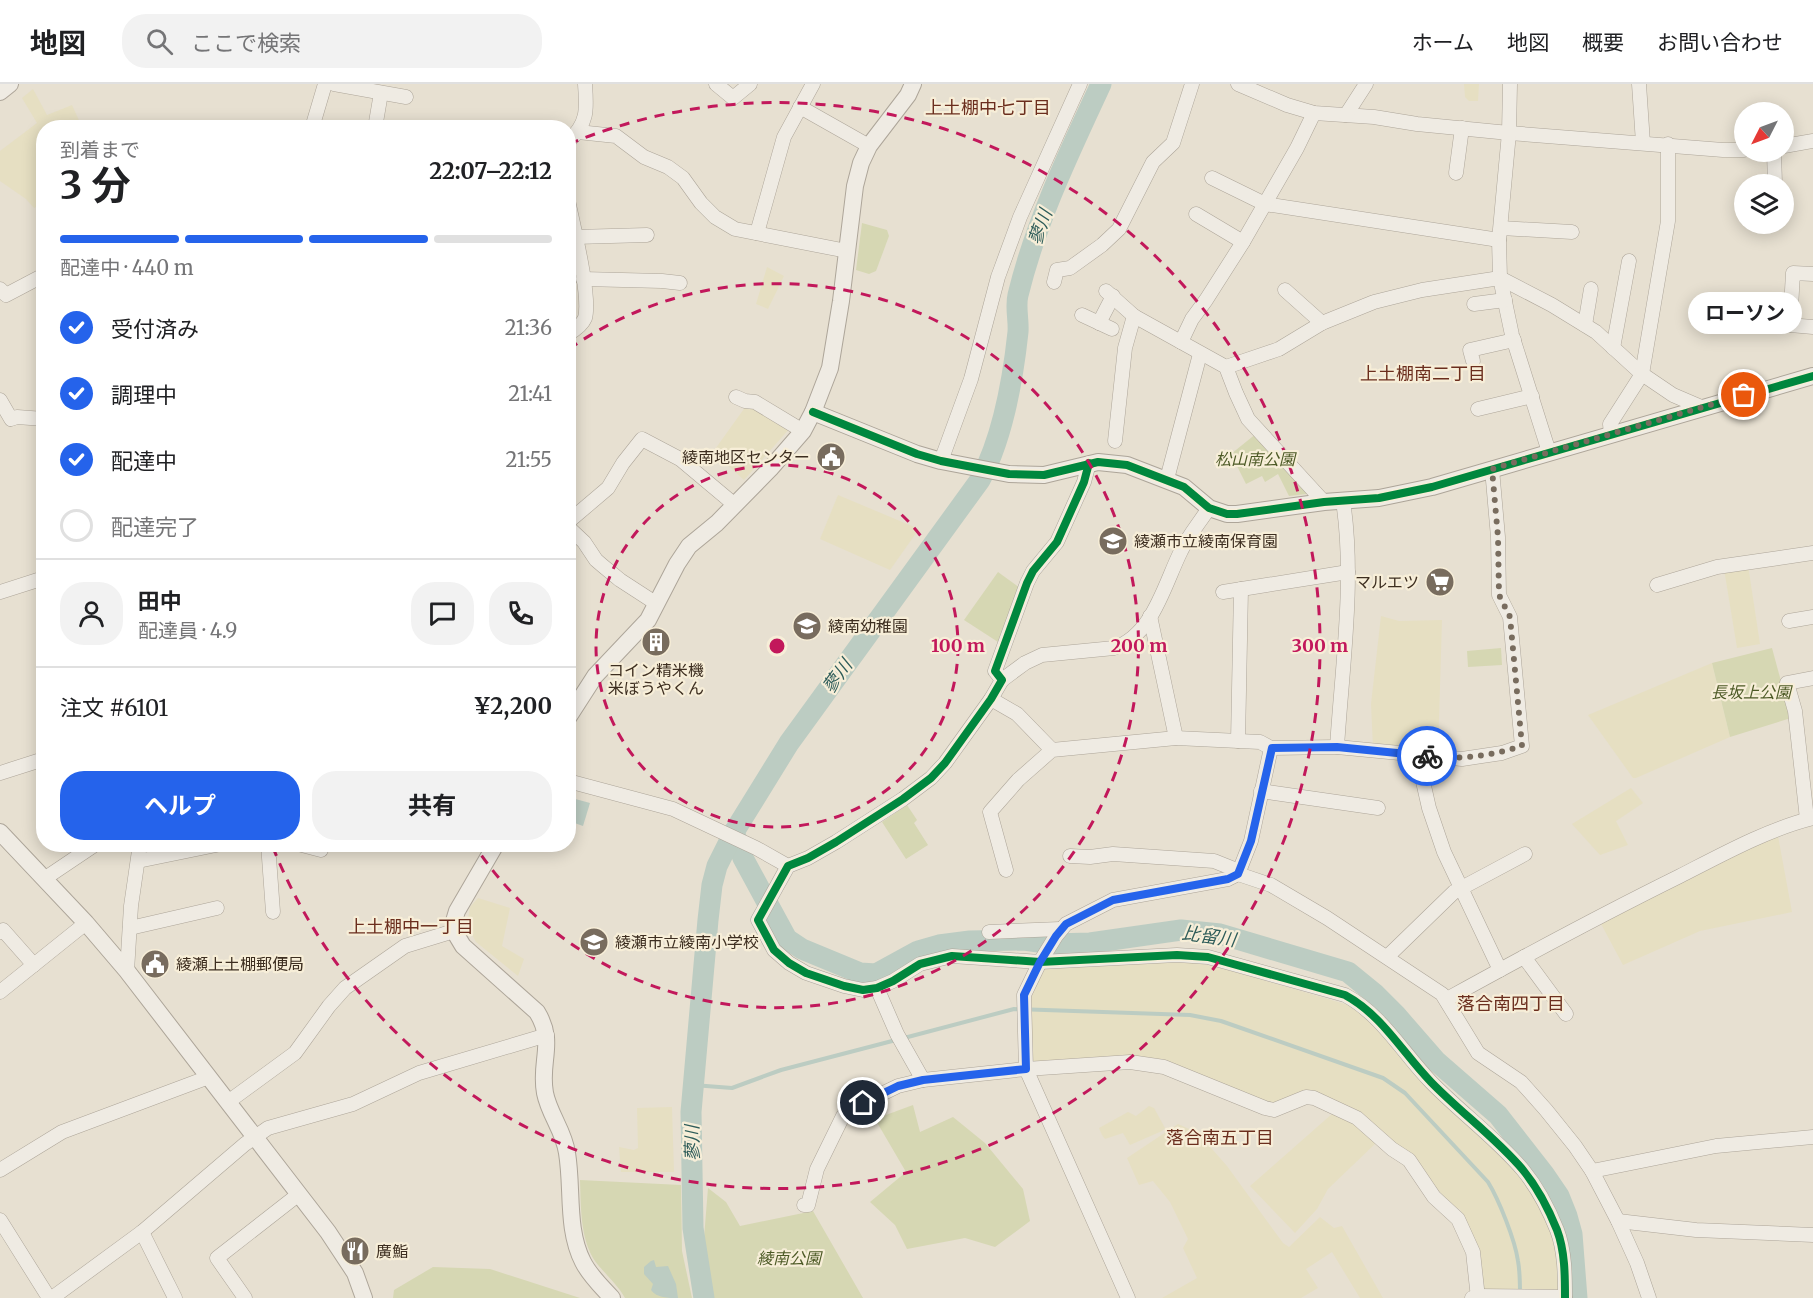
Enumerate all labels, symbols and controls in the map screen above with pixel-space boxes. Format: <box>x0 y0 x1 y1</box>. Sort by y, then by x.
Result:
search box <box>122 14 542 68</box>
text: 地図 <box>30 25 86 61</box>
icon: search <box>143 25 176 58</box>
text: ここで検索 <box>191 29 301 57</box>
text: ホーム <box>1412 29 1474 56</box>
text: 地図 <box>1507 29 1549 56</box>
text: 概要 <box>1582 29 1624 56</box>
text: お問い合わせ <box>1657 29 1783 56</box>
district label: 上土棚中七丁目 <box>925 96 1051 119</box>
north arrow <box>1734 102 1794 162</box>
map controls <box>1734 102 1794 234</box>
text: 到着まで <box>60 137 140 162</box>
text: 22:07–22:12 <box>429 157 552 185</box>
text: 3 分 <box>60 161 131 210</box>
button: layers <box>1734 174 1794 234</box>
water label: 蓼川 <box>1023 204 1058 248</box>
text: 配達中 · 440 m <box>60 255 194 280</box>
callout: ローソン <box>1687 293 1801 335</box>
text: ローソン <box>1705 300 1785 325</box>
icon: check <box>60 311 93 344</box>
text: 受付済み <box>111 315 199 343</box>
text: 21:36 <box>505 315 552 340</box>
district label: 上土棚南二丁目 <box>1360 362 1486 385</box>
pin <box>1718 369 1769 420</box>
icon: check <box>60 377 93 410</box>
icon: bag <box>1727 378 1760 411</box>
text: 調理中 <box>111 381 177 409</box>
text: 21:41 <box>508 381 552 406</box>
public building icon: 綾南地区センター <box>815 441 847 473</box>
icon: check <box>60 443 93 476</box>
text: 配達中 <box>111 447 177 475</box>
text: 21:55 <box>505 447 552 472</box>
place label: 綾南地区センター <box>682 447 810 467</box>
park label: 松山南公園 <box>1215 449 1297 469</box>
text: 配達完了 <box>111 513 199 541</box>
school or university icon: 綾瀬市立綾南保育園 <box>1097 525 1129 557</box>
place label: 綾瀬市立綾南保育園 <box>1134 531 1278 551</box>
supermarket icon: マルエツ <box>1424 566 1456 598</box>
place label: マルエツ <box>1355 572 1419 592</box>
button: person <box>60 582 123 645</box>
button: chat <box>411 582 474 645</box>
button: phone <box>489 582 552 645</box>
text: 田中 <box>138 587 182 615</box>
school or university icon: 綾南幼稚園 <box>791 610 823 642</box>
place label: 綾南幼稚園 <box>828 616 908 636</box>
text: 配達員 · 4.9 <box>138 618 237 643</box>
building icon: コイン精米機 米ぼうやくん <box>640 626 672 658</box>
text: 100 m <box>931 634 985 657</box>
text: 200 m <box>1111 634 1167 657</box>
text: 300 m <box>1292 634 1348 657</box>
centre of rings <box>767 636 787 656</box>
water label: 蓼川 <box>817 653 858 697</box>
place label: コイン精米機 米ぼうやくん <box>608 660 704 698</box>
park label: 長坂上公園 <box>1711 682 1793 702</box>
text: ¥2,200 <box>473 692 552 720</box>
text: 注文 #6101 <box>60 694 168 722</box>
courier <box>1397 726 1457 786</box>
icon: bike <box>1411 740 1444 773</box>
button: ヘルプ <box>60 771 300 840</box>
button: 共有 <box>312 771 552 840</box>
district label: 上土棚中一丁目 <box>348 915 474 938</box>
water label: 比留川 <box>1181 921 1239 951</box>
school or university icon: 綾瀬市立綾南小学校 <box>578 926 610 958</box>
place label: 綾瀬市立綾南小学校 <box>615 932 759 952</box>
public building icon: 綾瀬上土棚郵便局 <box>139 948 171 980</box>
place label: 綾瀬上土棚郵便局 <box>176 954 304 974</box>
district label: 落合南四丁目 <box>1457 992 1565 1015</box>
pin <box>837 1077 888 1128</box>
icon: home <box>846 1086 879 1119</box>
water label: 蓼川 <box>680 1123 704 1161</box>
district label: 落合南五丁目 <box>1166 1126 1274 1149</box>
restaurant icon: 廣鮨 <box>339 1235 371 1267</box>
place label: 廣鮨 <box>376 1241 408 1261</box>
park label: 綾南公園 <box>757 1248 823 1268</box>

